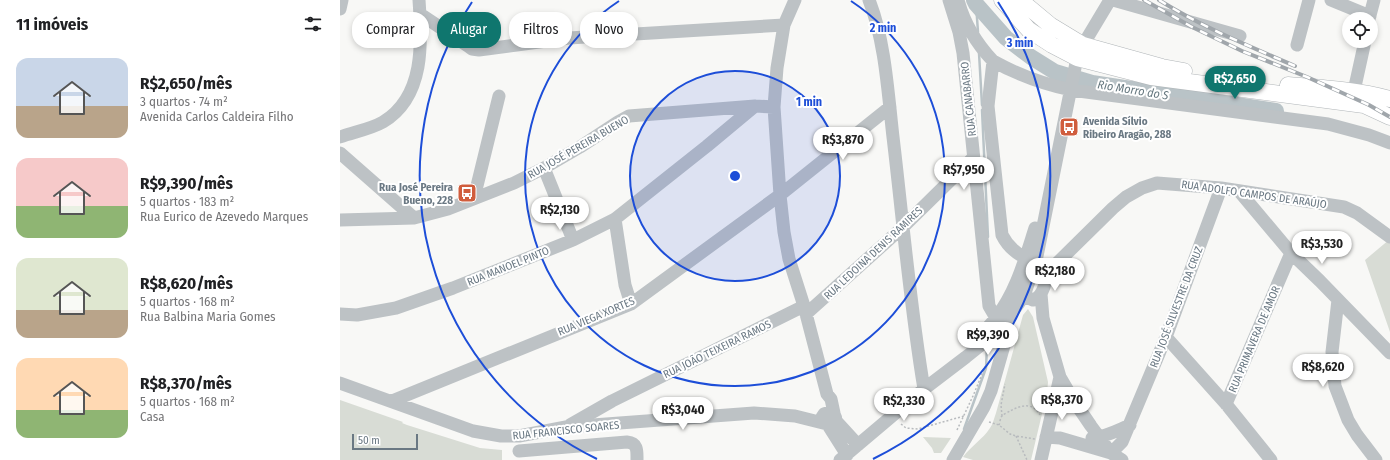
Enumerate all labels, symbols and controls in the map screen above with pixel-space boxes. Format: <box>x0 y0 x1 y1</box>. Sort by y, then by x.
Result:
chip: Comprar <box>352 12 429 48</box>
chip: Alugar <box>437 12 501 48</box>
chip: Filtros <box>509 12 572 48</box>
chip: Novo <box>580 12 638 48</box>
map controls <box>1342 12 1378 48</box>
button: locate <box>1342 12 1378 48</box>
icon: filters <box>302 13 324 35</box>
text: 11 imóveis <box>16 14 88 35</box>
text: 2 min <box>869 21 896 35</box>
text: 3 min <box>1006 36 1033 50</box>
street label: RUA CANABARRO <box>958 61 979 137</box>
pin: R$2,650 <box>1198 66 1272 100</box>
text: R$2,650 <box>1214 71 1256 86</box>
text: R$2,650/mês <box>140 73 232 94</box>
icon: home <box>48 74 96 122</box>
water label: Rio Morro do S <box>1097 77 1170 103</box>
text: 3 quartos · 74 m² <box>140 94 228 109</box>
text: 1 min <box>796 95 822 109</box>
text: Avenida Carlos Caldeira Filho <box>140 109 294 124</box>
street label: RUA JOSÉ PEREIRA BUENO <box>525 112 631 182</box>
place label: Avenida Sílvio Ribeiro Aragão, 288 <box>1082 115 1171 141</box>
bus stop icon: Avenida Sílvio Ribeiro Aragão, 288 <box>1058 116 1080 138</box>
pin: R$3,870 <box>806 127 880 161</box>
text: R$3,870 <box>822 132 864 147</box>
pin: R$7,950 <box>927 157 1001 191</box>
text: R$7,950 <box>943 162 985 177</box>
centre of rings <box>728 169 742 183</box>
text: R$9,390/mês <box>140 173 233 194</box>
icon: home <box>48 174 96 222</box>
street label: RUA ADOLFO CAMPOS DE ARAÚJO <box>1180 177 1328 211</box>
place label: Rua José Pereira Bueno, 228 <box>379 181 454 207</box>
bus stop icon: Rua José Pereira Bueno, 228 <box>456 182 478 204</box>
text: 5 quartos · 183 m² <box>140 194 234 209</box>
pin: R$2,130 <box>523 197 597 231</box>
text: R$2,130 <box>540 202 580 217</box>
street label: RUA LEDOINA DENIS RAMIRES <box>821 204 926 302</box>
text: Rua Eurico de Azevedo Marques <box>140 209 308 224</box>
pin: R$3,530 <box>1285 231 1359 265</box>
text: R$3,530 <box>1301 236 1343 251</box>
street label: RUA MANOEL PINTO <box>465 244 551 289</box>
street label: RUA JOSÉ SILVESTRE DA CRUZ <box>1146 244 1206 370</box>
pin: R$2,180 <box>1018 258 1092 292</box>
text: R$2,180 <box>1035 263 1075 278</box>
text: R$8,620/mês <box>140 273 233 294</box>
icon: home <box>48 274 96 322</box>
street label: RUA PRIMAVERA DE AMOR <box>1226 284 1283 394</box>
text: 5 quartos · 168 m² <box>140 294 235 309</box>
street label: RUA VIEGA XORTES <box>556 294 637 339</box>
text: Rua Balbina Maria Gomes <box>140 309 276 324</box>
street label: RUA JOÃO TEIXEIRA RAMOS <box>661 317 774 381</box>
pin: R$9,390 <box>951 322 1025 356</box>
text: R$9,390 <box>966 327 1010 342</box>
pin: R$8,620 <box>1286 354 1360 388</box>
text: R$8,620 <box>1301 359 1345 374</box>
text: R$8,370/mês <box>140 373 232 394</box>
icon: home <box>48 374 96 422</box>
pin: R$8,370 <box>1025 387 1099 421</box>
pin: R$2,330 <box>867 388 941 422</box>
text: R$8,370 <box>1041 392 1083 407</box>
text: R$2,330 <box>883 393 925 408</box>
text: 5 quartos · 168 m² <box>140 394 235 409</box>
pin: R$3,040 <box>646 397 720 431</box>
text: R$3,040 <box>661 402 705 417</box>
text: Casa <box>140 409 165 424</box>
street label: RUA FRANCISCO SOARES <box>512 418 621 443</box>
scale bar <box>352 432 418 451</box>
text: 50 m <box>358 434 380 447</box>

